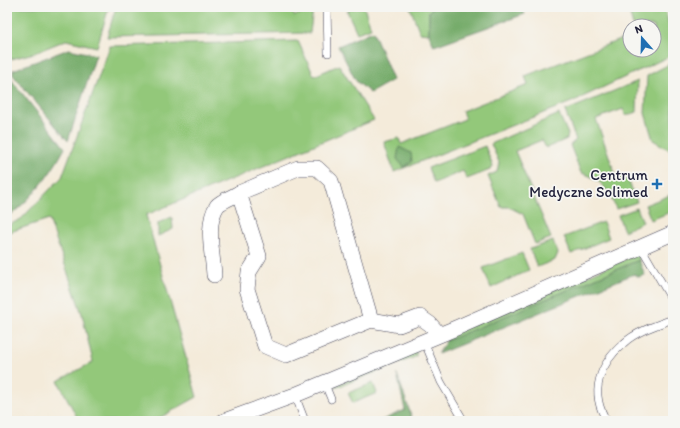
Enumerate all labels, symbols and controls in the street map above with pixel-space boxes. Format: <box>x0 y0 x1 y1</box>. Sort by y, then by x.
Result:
north arrow <box>622 18 662 58</box>
text: N <box>633 22 644 36</box>
place label: Centrum Medyczne Solimed <box>529 166 648 201</box>
marker: Centrum Medyczne Solimed <box>651 178 663 190</box>

